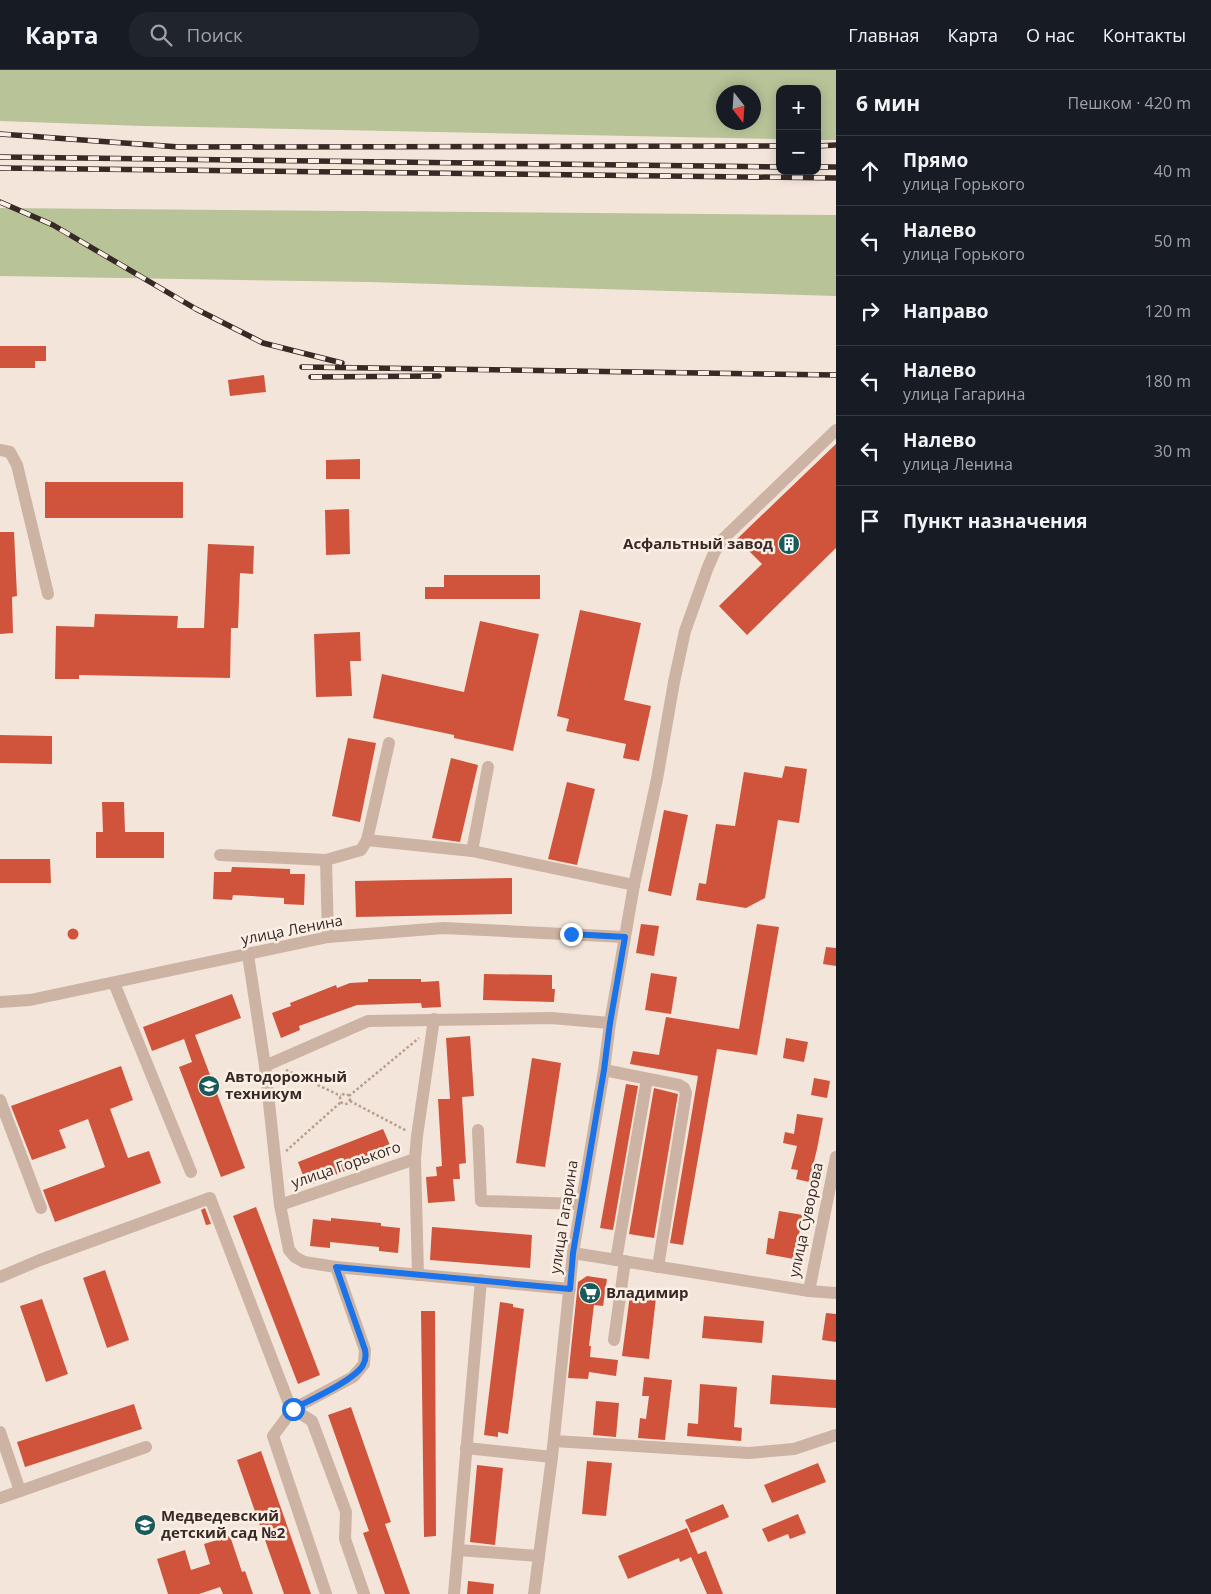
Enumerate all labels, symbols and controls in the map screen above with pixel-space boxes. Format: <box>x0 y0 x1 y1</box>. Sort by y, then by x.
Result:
search box <box>129 12 479 57</box>
text: Карта <box>25 18 99 51</box>
icon: search <box>147 21 175 49</box>
text: Поиск <box>187 22 243 48</box>
text: Главная <box>848 23 920 47</box>
text: Карта <box>948 23 998 47</box>
text: О нас <box>1026 23 1075 47</box>
text: Контакты <box>1103 23 1186 47</box>
north arrow <box>716 85 761 130</box>
map controls <box>776 85 821 175</box>
button: + <box>776 85 821 130</box>
text: 6 мин <box>856 89 920 117</box>
text: Пешком · 420 m <box>1068 92 1191 114</box>
button: − <box>776 130 821 175</box>
text: Прямо <box>903 147 968 173</box>
icon: ahead <box>856 157 884 185</box>
text: 40 m <box>1154 160 1191 182</box>
text: улица Горького <box>903 173 1025 195</box>
text: Налево <box>903 217 976 243</box>
icon: left <box>856 227 884 255</box>
text: 50 m <box>1154 230 1191 252</box>
text: улица Горького <box>903 243 1025 265</box>
icon: right <box>856 297 884 325</box>
text: Направо <box>903 298 989 324</box>
text: 120 m <box>1145 300 1191 322</box>
text: Налево <box>903 357 976 383</box>
icon: left <box>856 367 884 395</box>
text: 180 m <box>1145 370 1191 392</box>
text: улица Гагарина <box>903 383 1025 405</box>
text: Налево <box>903 427 976 453</box>
icon: left <box>856 437 884 465</box>
text: 30 m <box>1154 440 1191 462</box>
text: улица Ленина <box>903 453 1013 475</box>
icon: arrive <box>856 507 884 535</box>
text: Пункт назначения <box>903 508 1088 534</box>
building icon: Асфальтный завод <box>777 532 801 556</box>
place label: Асфальтный завод <box>623 533 773 553</box>
street label: улица Ленина <box>239 909 344 949</box>
route end <box>560 923 583 946</box>
place label: Автодорожный техникум <box>225 1066 347 1103</box>
school or university icon: Автодорожный техникум <box>197 1074 221 1098</box>
street label: улица Горького <box>288 1136 403 1192</box>
street label: улица Гагарина <box>544 1159 582 1275</box>
street label: улица Суворова <box>783 1160 827 1279</box>
supermarket icon: Владимир <box>578 1281 602 1305</box>
place label: Владимир <box>606 1282 689 1302</box>
route start <box>282 1398 305 1421</box>
place label: Медведевский детский сад №2 <box>161 1505 286 1542</box>
school or university icon: Медведевский детский сад №2 <box>133 1513 157 1537</box>

